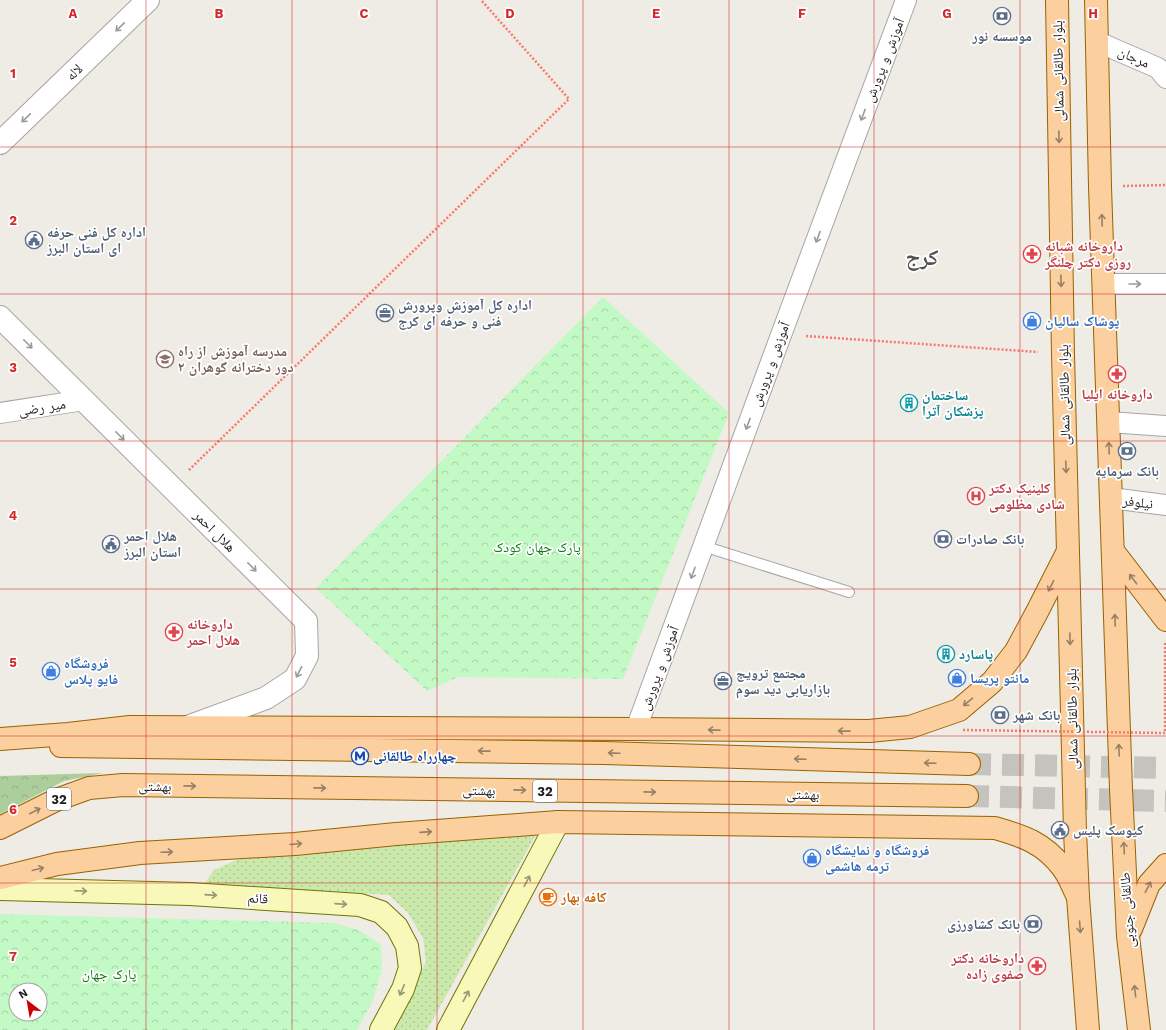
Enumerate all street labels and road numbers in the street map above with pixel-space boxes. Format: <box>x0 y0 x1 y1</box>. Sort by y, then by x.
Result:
street label: آموزش و پرورش <box>861 15 909 105</box>
street label: بلوار طالقانی شمالی <box>1049 20 1068 122</box>
street label: مرجان <box>1115 43 1152 72</box>
street label: لاله <box>62 60 86 84</box>
street label: آموزش و پرورش <box>747 319 794 409</box>
street label: بلوار طالقانی شمالی <box>1055 344 1074 446</box>
street label: میر رضی <box>17 395 67 420</box>
street label: نیلوفر <box>1121 492 1154 513</box>
street label: هلال احمر <box>189 506 239 556</box>
street label: آموزش و پرورش <box>636 623 683 713</box>
street label: بلوار طالقانی شمالی <box>1063 668 1082 770</box>
street label: بهشتى <box>138 778 172 795</box>
road number: 32 <box>533 780 557 802</box>
street label: بهشتى <box>462 782 496 799</box>
street label: بهشتى <box>786 786 820 803</box>
road number: 32 <box>47 788 71 810</box>
street label: طالقانی جنوبی <box>1116 871 1139 948</box>
street label: قائم <box>247 889 269 909</box>

